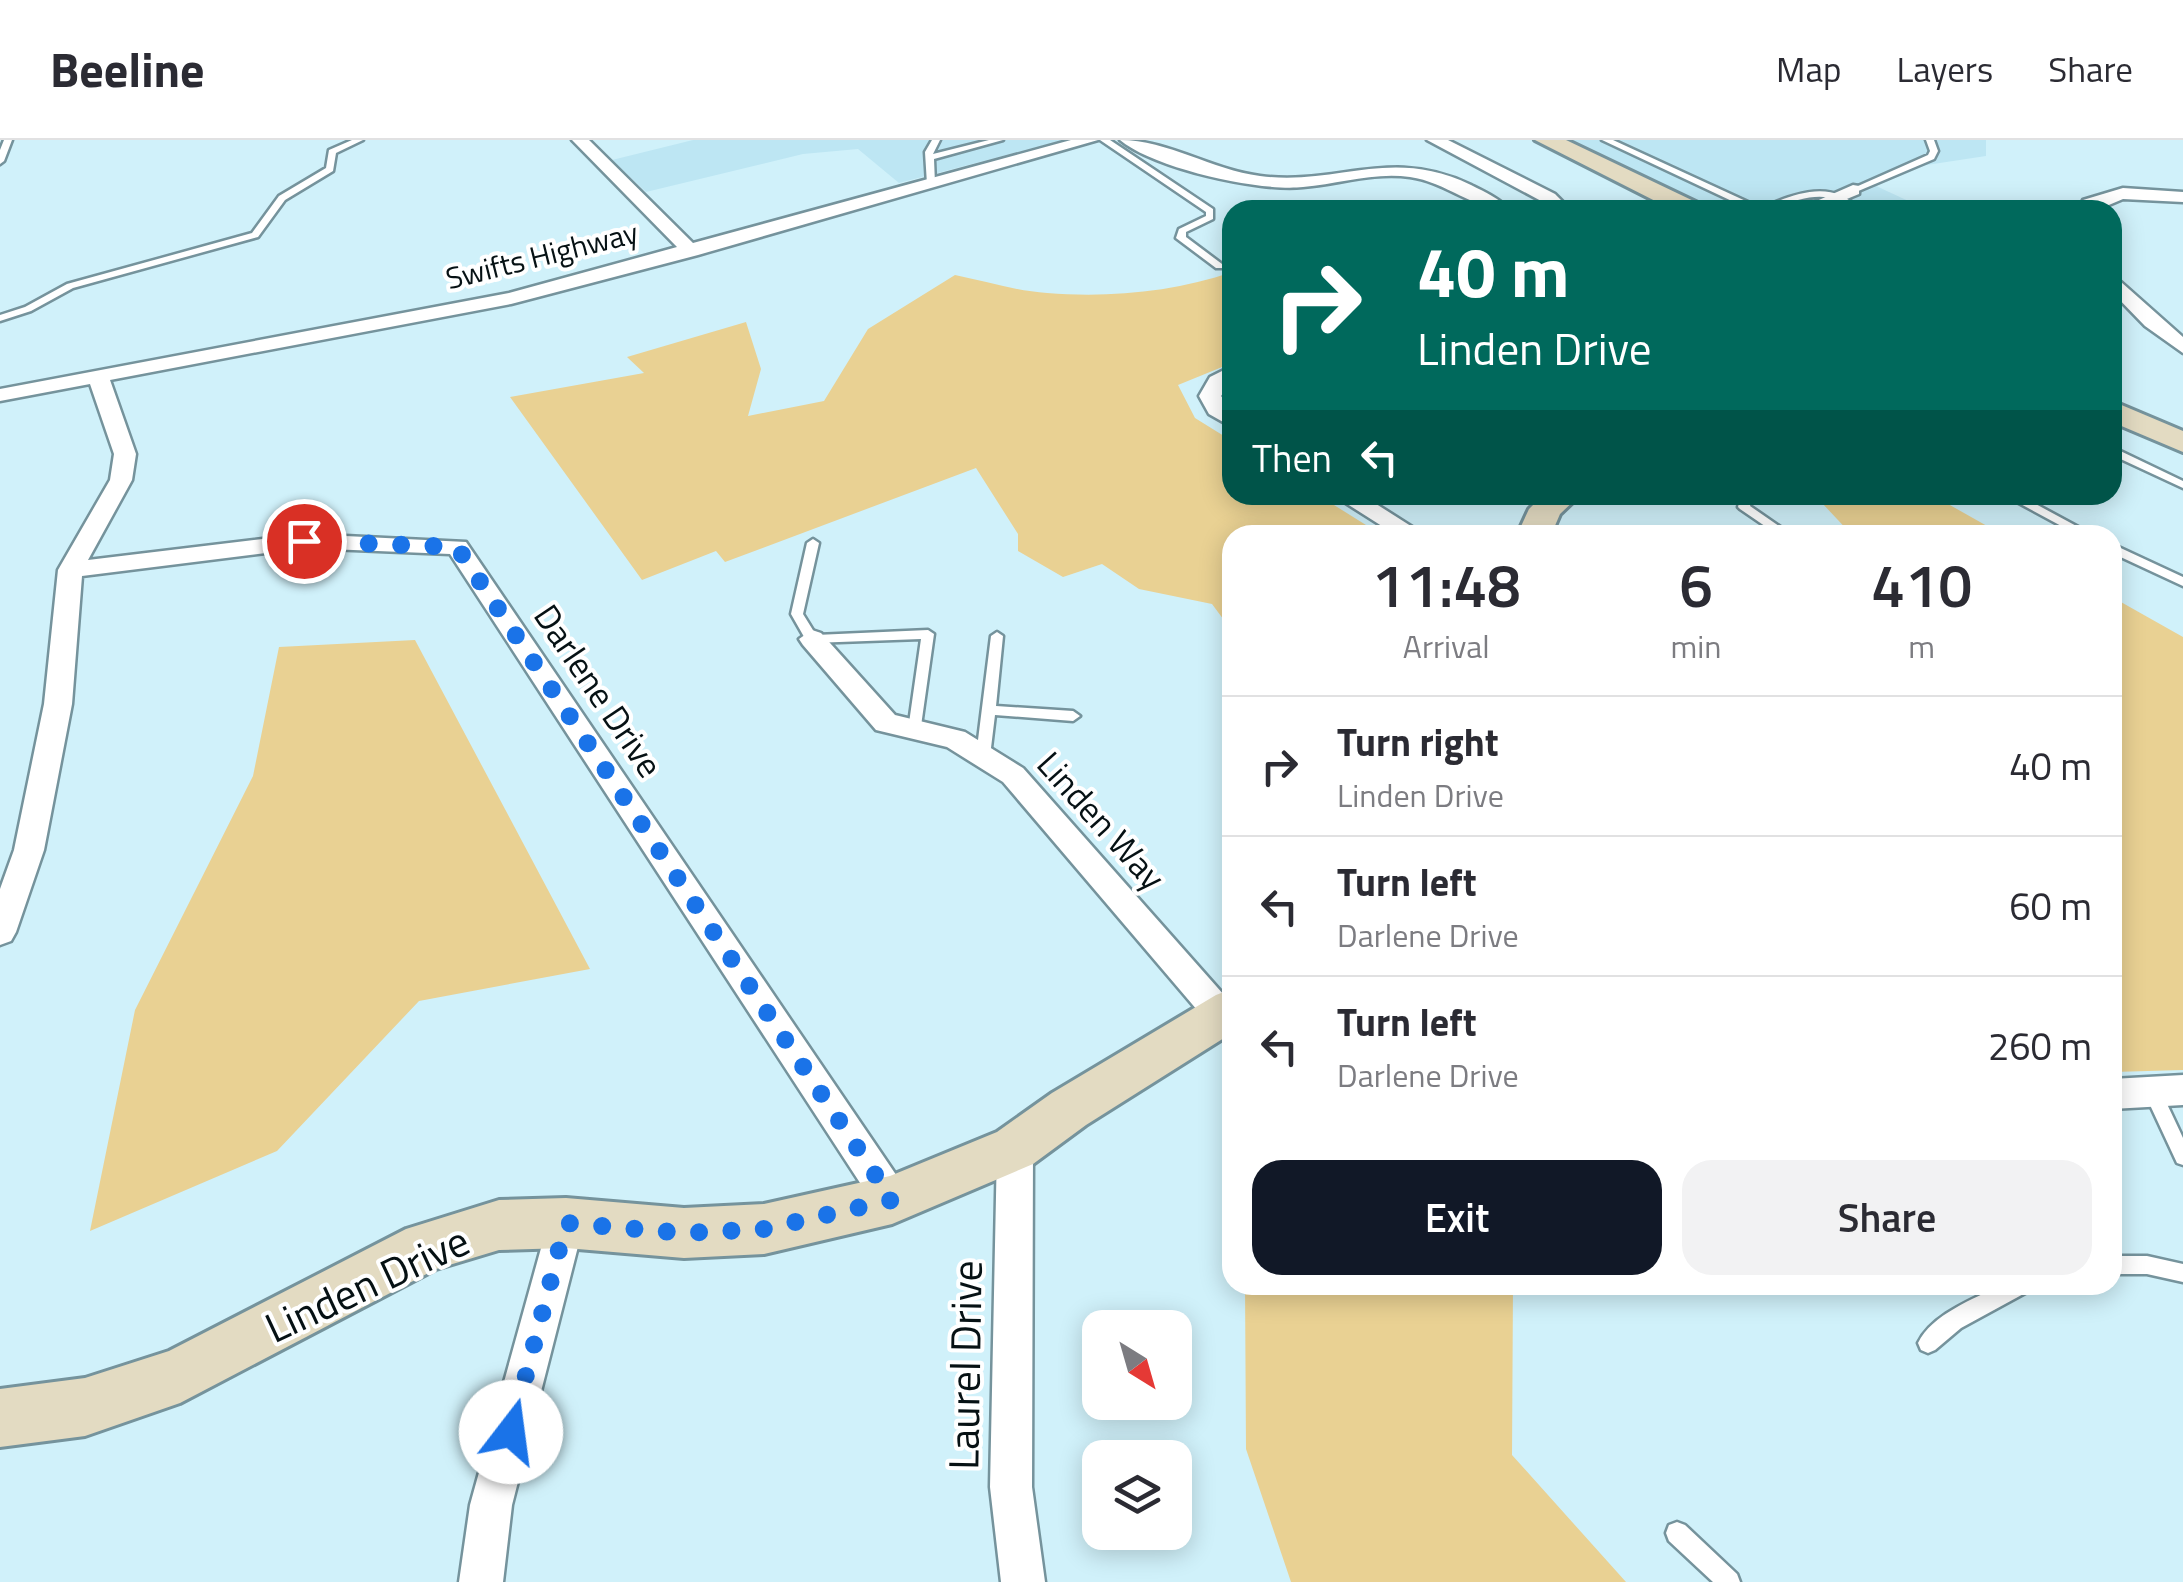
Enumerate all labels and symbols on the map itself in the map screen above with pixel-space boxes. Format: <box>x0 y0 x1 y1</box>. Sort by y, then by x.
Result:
street label: Swifts Highway <box>441 209 643 301</box>
pin <box>262 499 347 584</box>
street label: Darlene Drive <box>521 593 677 788</box>
street label: Linden Way <box>1025 739 1179 902</box>
street label: Linden Drive <box>254 1208 479 1358</box>
street label: Laurel Drive <box>930 1260 998 1470</box>
north arrow <box>1082 1310 1192 1420</box>
position arrow <box>459 1380 563 1484</box>

